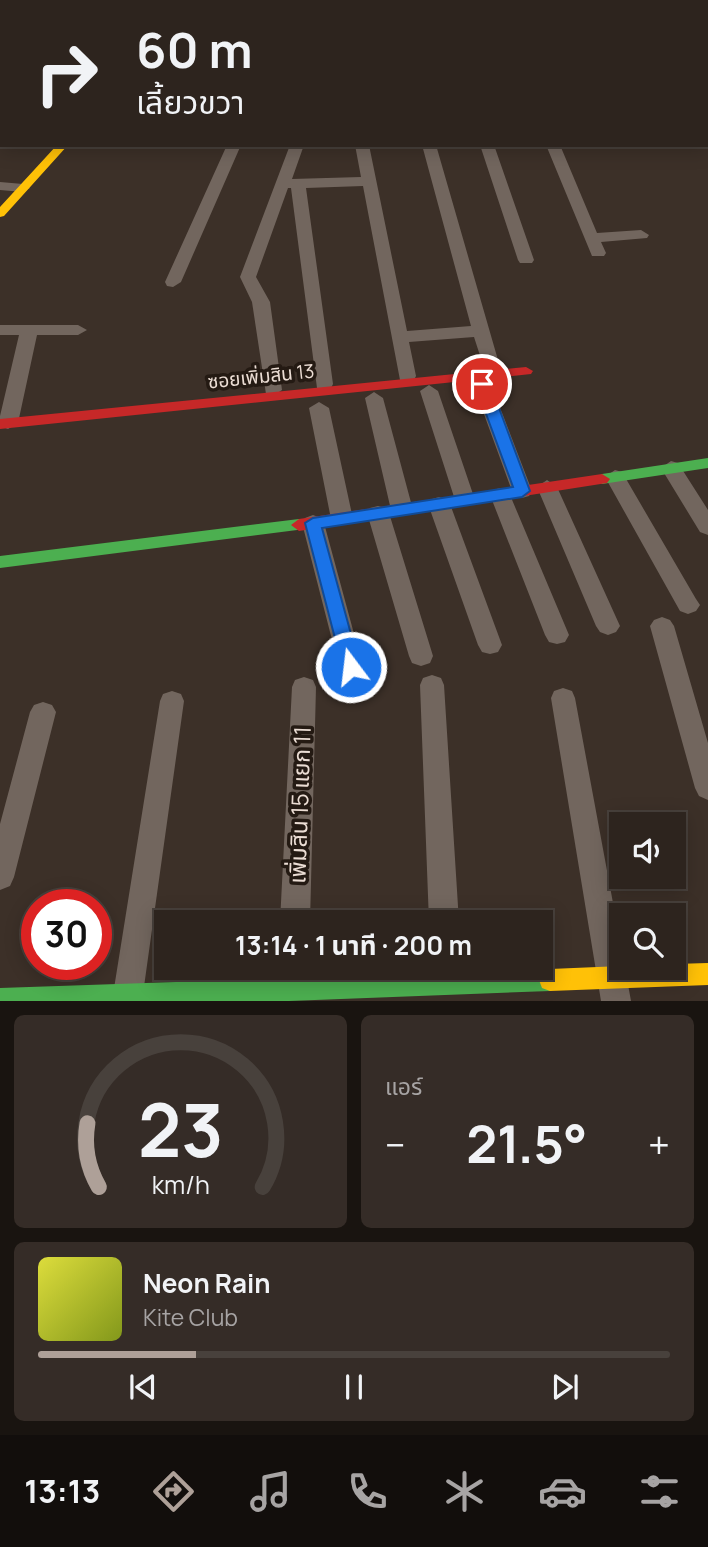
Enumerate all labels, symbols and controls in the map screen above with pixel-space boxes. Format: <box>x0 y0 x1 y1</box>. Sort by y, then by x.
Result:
text: 60 m <box>136 16 253 83</box>
icon: right <box>21 28 112 119</box>
text: เลี้ยวขวา <box>136 80 244 124</box>
pin <box>452 354 512 414</box>
street label: ซอยเพิ่มสิน 13 <box>206 357 316 395</box>
icon: arrive <box>463 365 501 403</box>
position arrow <box>314 630 388 704</box>
street label: เพิ่มสิน 15 แยก 11 <box>280 726 318 884</box>
map controls <box>609 812 686 980</box>
button: sound <box>609 812 686 889</box>
speed limit sign: 30 <box>21 889 112 980</box>
button: search <box>609 903 686 980</box>
text: 13:14 · 1 นาที · 200 m <box>235 927 472 963</box>
text: แอร์ <box>385 1070 422 1102</box>
text: 23 <box>138 1080 223 1180</box>
text: 21.5° <box>466 1108 587 1179</box>
text: − <box>385 1118 406 1170</box>
text: + <box>648 1118 670 1170</box>
text: km/h <box>151 1167 210 1202</box>
text: Neon Rain <box>143 1265 271 1301</box>
text: Kite Club <box>143 1301 238 1333</box>
icon: previous <box>124 1368 162 1406</box>
icon: pause <box>335 1368 373 1406</box>
icon: next <box>546 1368 584 1406</box>
icon: directions <box>149 1467 198 1516</box>
icon: music <box>246 1467 295 1516</box>
icon: phone <box>343 1467 392 1516</box>
icon: climate <box>440 1467 489 1516</box>
icon: car <box>538 1467 587 1516</box>
icon: filters <box>635 1467 684 1516</box>
text: 13:13 <box>24 1469 100 1513</box>

